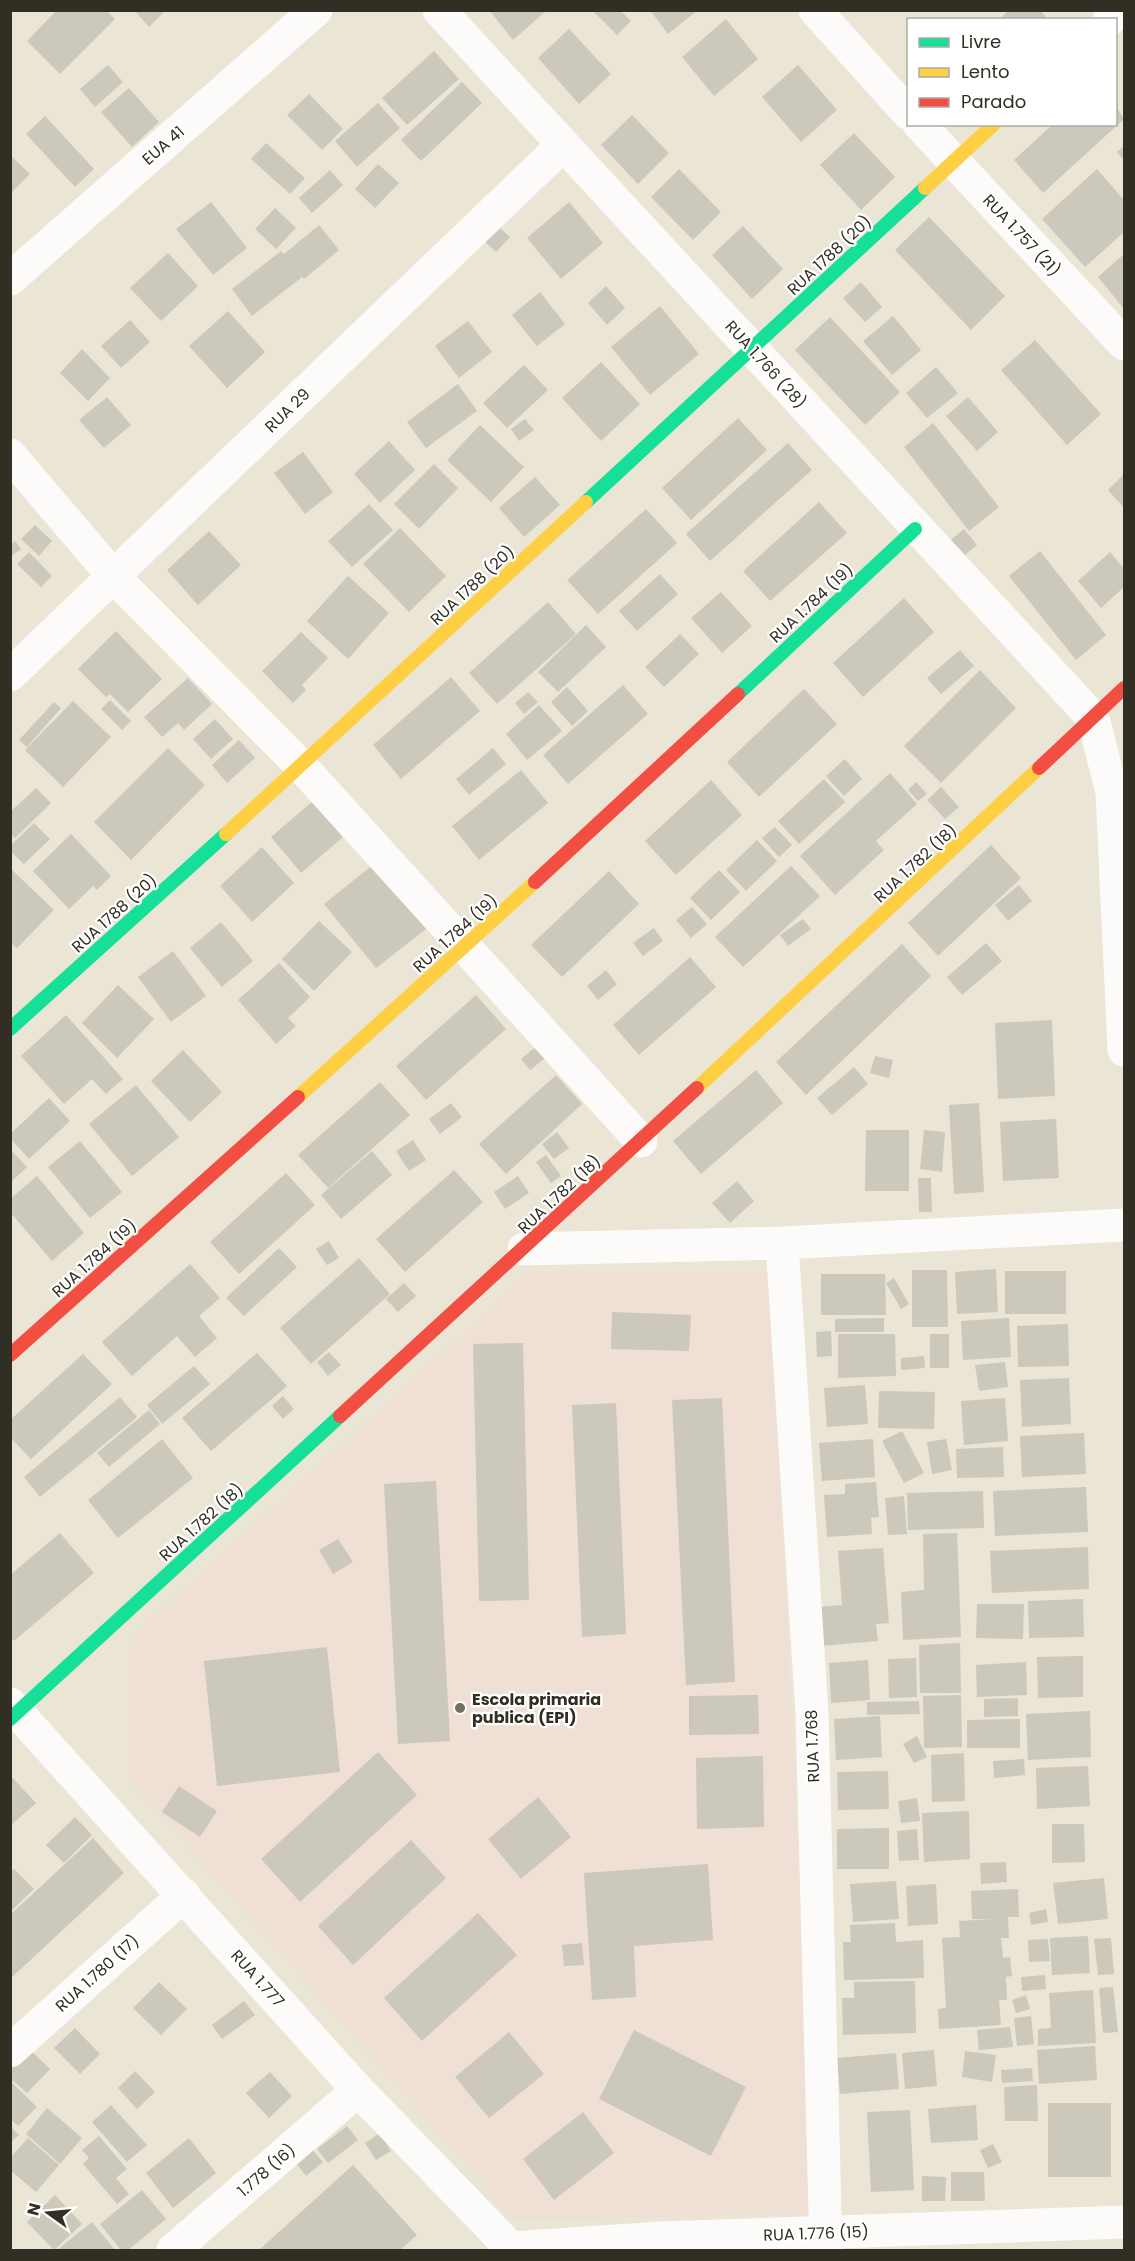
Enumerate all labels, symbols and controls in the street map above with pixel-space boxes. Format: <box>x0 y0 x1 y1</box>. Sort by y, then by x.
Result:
legend <box>907 18 1117 126</box>
text: Livre <box>961 29 1001 54</box>
text: Lento <box>961 59 1010 84</box>
text: Parado <box>961 89 1026 114</box>
street label: EUA 41 <box>137 121 189 170</box>
street label: RUA 1.757 (21) <box>978 189 1066 281</box>
street label: RUA 1788 (20) <box>782 210 877 300</box>
street label: RUA 1.766 (28) <box>720 315 811 413</box>
street label: RUA 29 <box>260 383 315 438</box>
street label: RUA 1788 (20) <box>425 540 520 630</box>
street label: RUA 1.784 (19) <box>764 558 858 648</box>
street label: RUA 1.782 (18) <box>869 819 962 908</box>
street label: RUA 1788 (20) <box>67 869 162 958</box>
street label: RUA 1.784 (19) <box>408 889 503 978</box>
street label: RUA 1.782 (18) <box>513 1150 606 1239</box>
street label: RUA 1.784 (19) <box>47 1214 142 1303</box>
street label: RUA 1.782 (18) <box>154 1478 248 1566</box>
place label: Escola primaria publica (EPI) <box>472 1688 601 1729</box>
marker: Escola primaria publica (EPI) <box>453 1701 467 1715</box>
street label: RUA 1.768 <box>800 1709 825 1783</box>
street label: RUA 1.780 (17) <box>50 1929 144 2017</box>
street label: RUA 1.777 <box>226 1945 290 2012</box>
street label: 1.778 (16) <box>232 2139 300 2202</box>
north arrow <box>18 2183 78 2243</box>
text: N <box>21 2200 47 2218</box>
street label: RUA 1.776 (15) <box>763 2220 869 2247</box>

